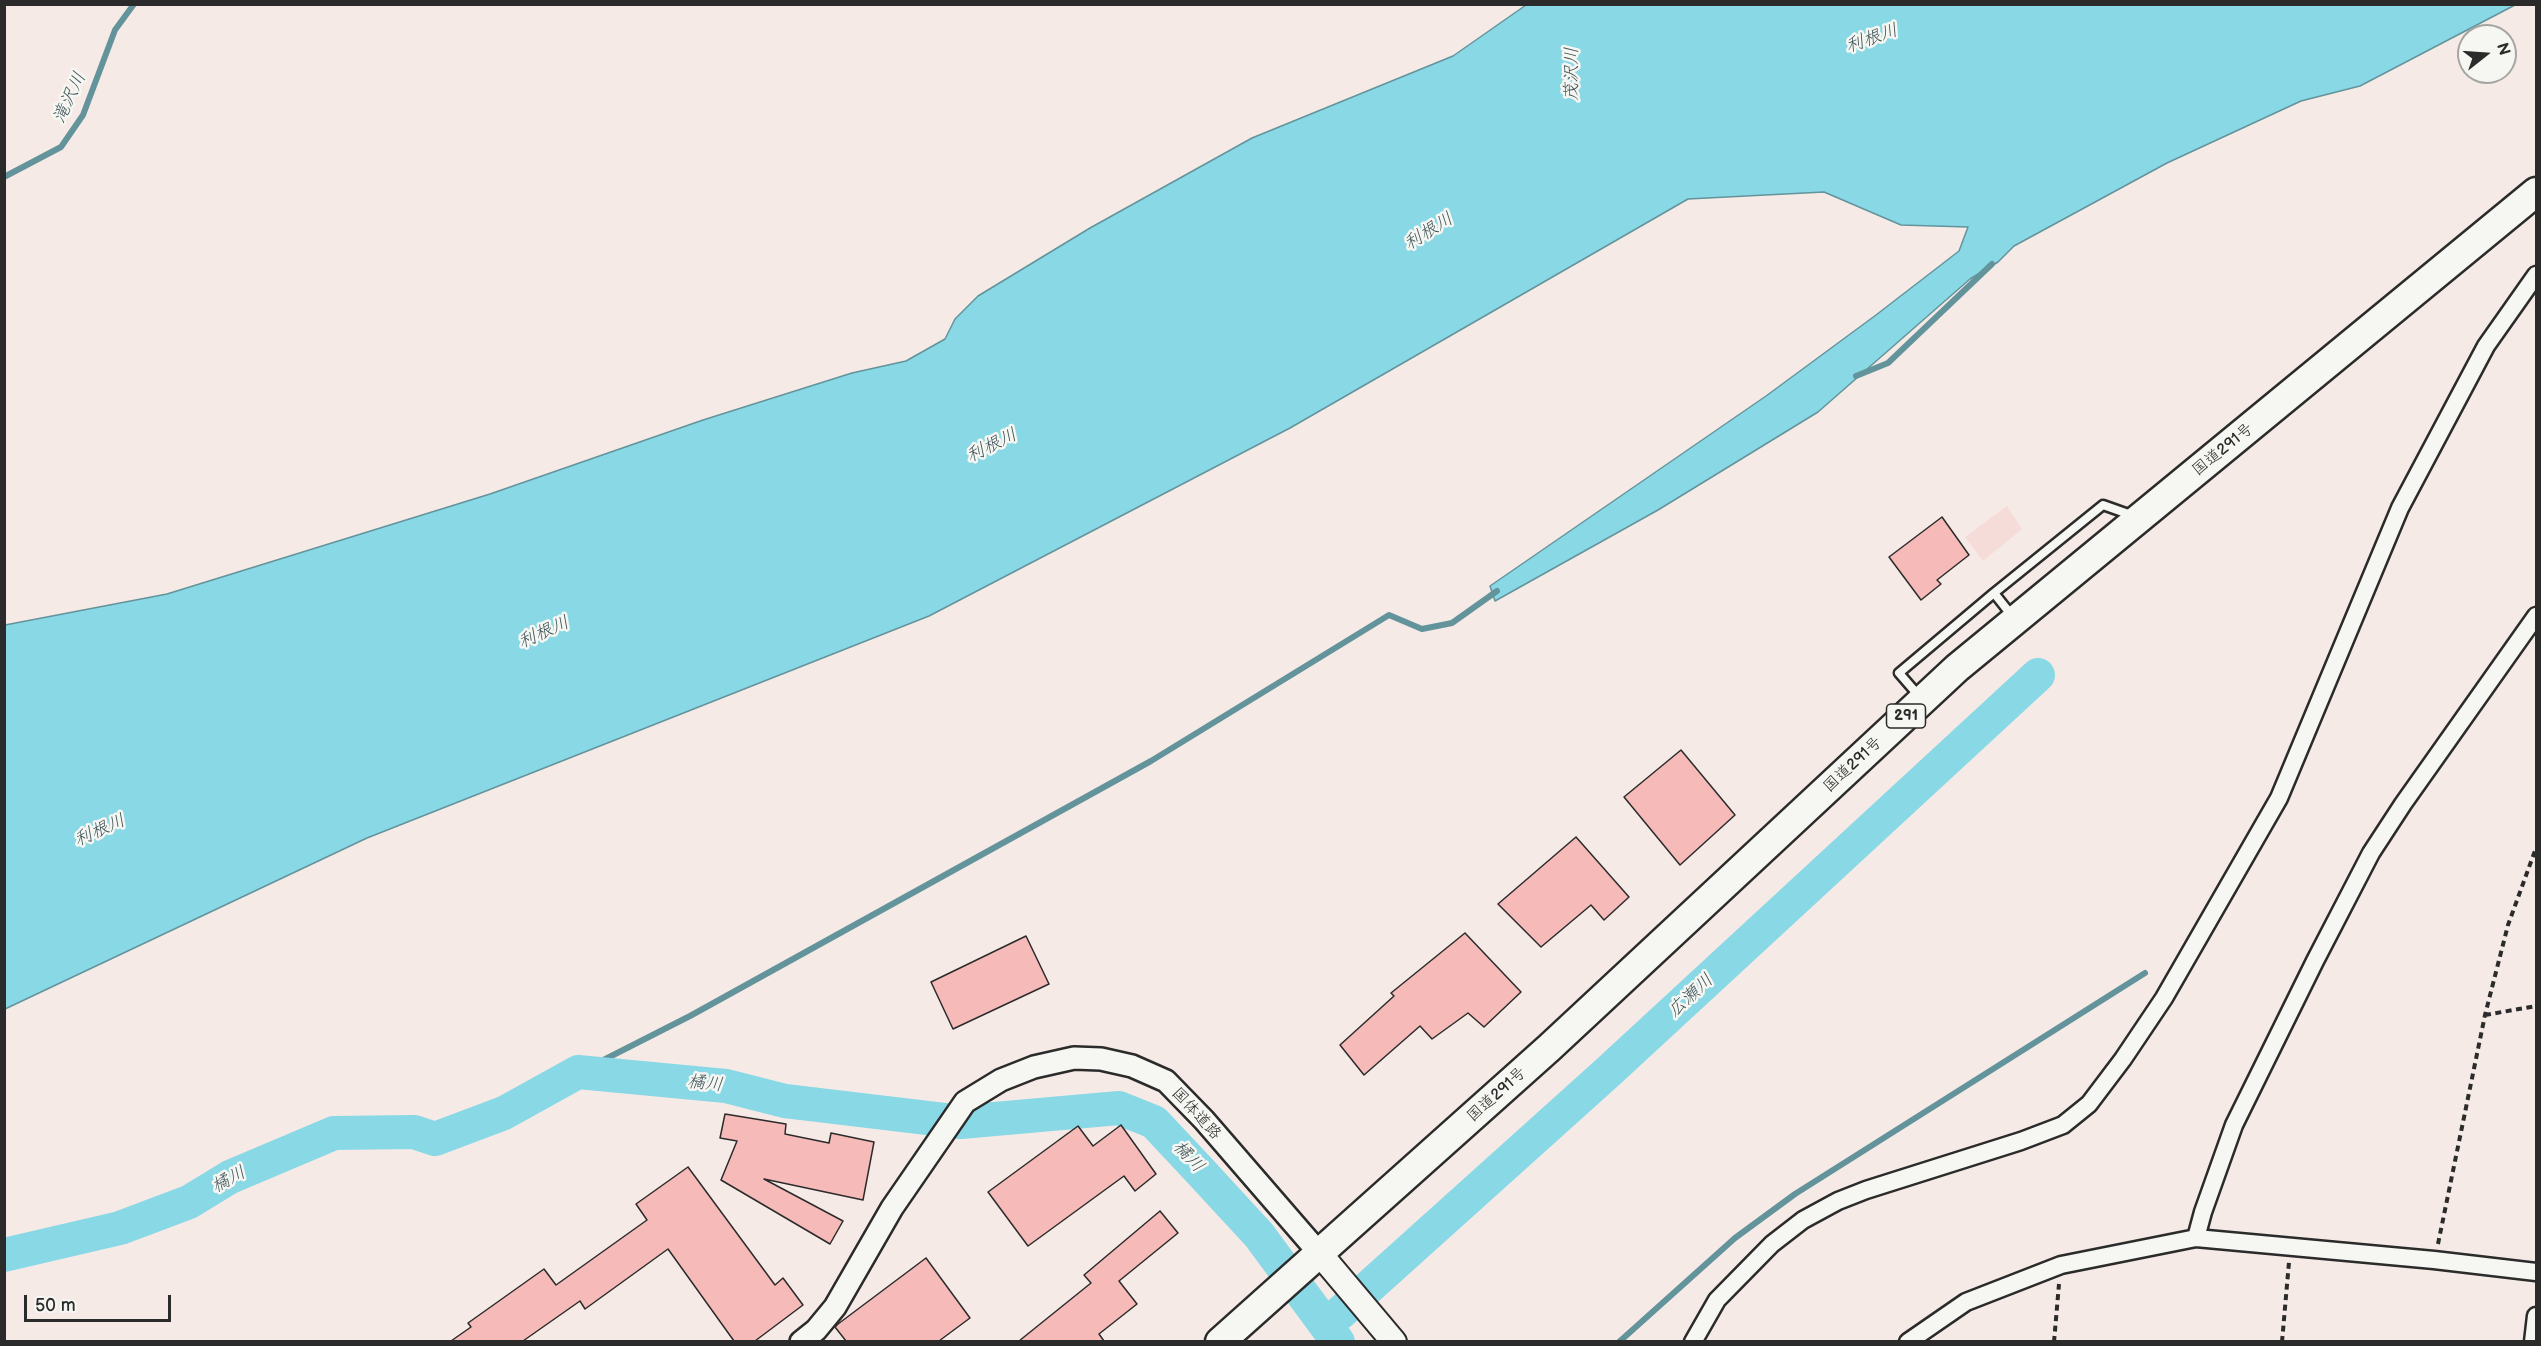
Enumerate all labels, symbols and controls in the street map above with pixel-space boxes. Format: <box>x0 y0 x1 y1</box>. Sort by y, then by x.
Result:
water label: 利根川 <box>1843 20 1901 58</box>
north arrow <box>2457 24 2517 84</box>
text: N <box>2492 41 2514 58</box>
water label: 茂沢川 <box>1561 47 1583 101</box>
water label: 滝沢川 <box>49 69 91 127</box>
water label: 利根川 <box>1400 209 1458 255</box>
street label: 国道291号 <box>2189 420 2257 480</box>
water label: 利根川 <box>963 424 1021 468</box>
water label: 利根川 <box>515 612 573 654</box>
road number: 291 <box>1886 704 1926 728</box>
street label: 国道291号 <box>1820 733 1886 797</box>
water label: 利根川 <box>71 810 129 852</box>
water label: 広瀬川 <box>1664 970 1718 1022</box>
street label: 国道291号 <box>1463 1063 1531 1127</box>
water label: 橘川 <box>686 1071 724 1097</box>
street label: 国体道路 <box>1167 1084 1225 1144</box>
water label: 橘川 <box>1168 1136 1208 1178</box>
water label: 橘川 <box>208 1162 250 1198</box>
scale bar <box>27 1283 174 1321</box>
text: 50 m <box>35 1295 76 1316</box>

